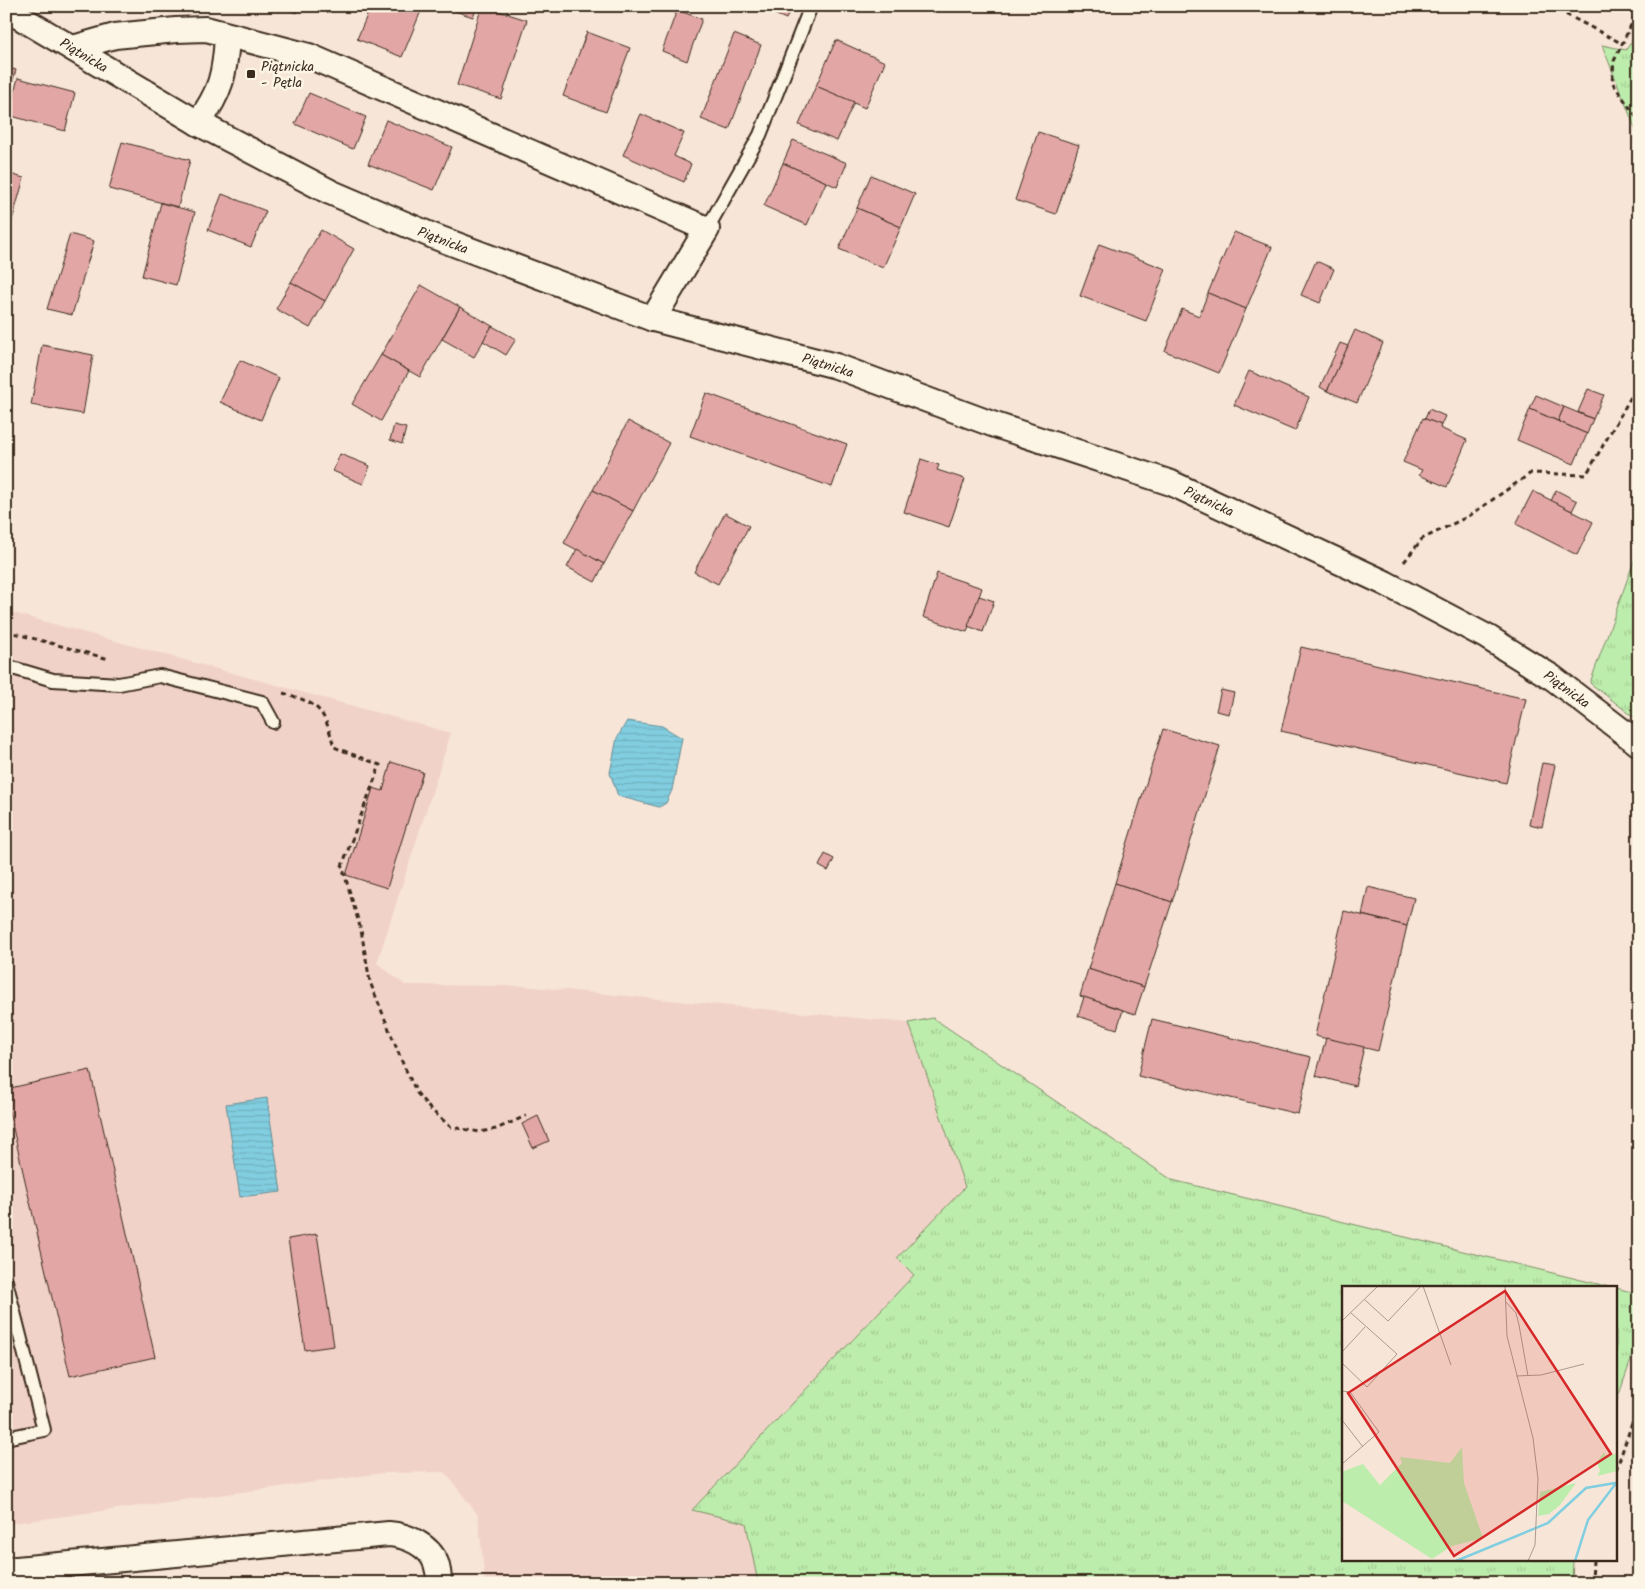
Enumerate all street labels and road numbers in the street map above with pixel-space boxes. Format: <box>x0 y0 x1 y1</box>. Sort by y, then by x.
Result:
street label: Piątnicka <box>55 33 112 79</box>
street label: Piątnicka <box>414 221 471 261</box>
street label: Piątnicka <box>799 348 856 384</box>
street label: Piątnicka <box>1180 481 1237 523</box>
street label: Piątnicka <box>1538 665 1594 714</box>

